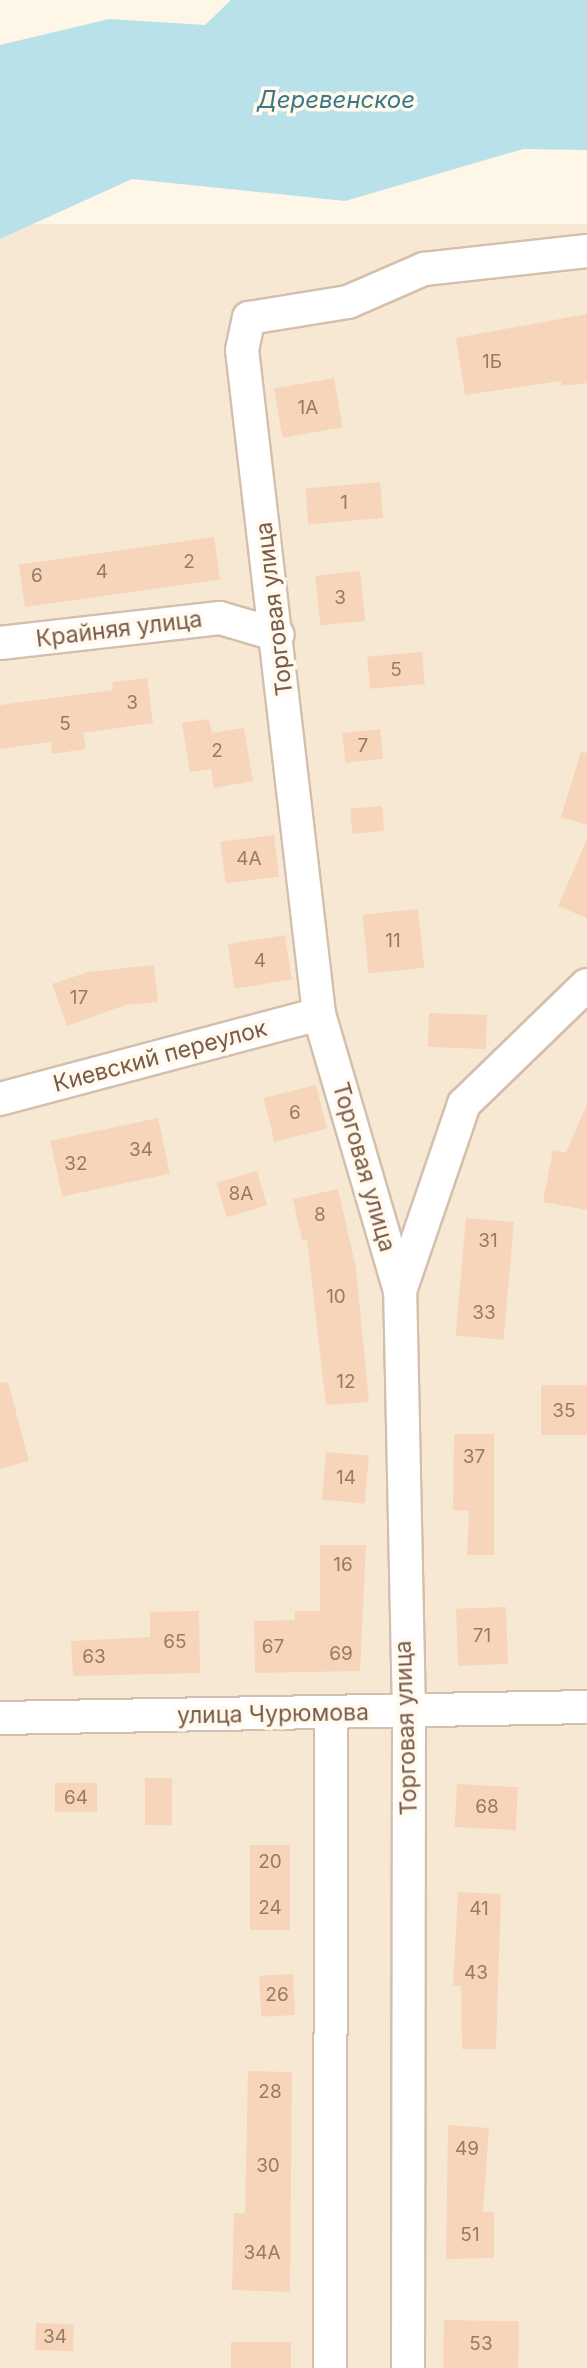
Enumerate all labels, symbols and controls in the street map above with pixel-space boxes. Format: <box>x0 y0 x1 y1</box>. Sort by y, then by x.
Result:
water label: Деревенское <box>257 86 415 114</box>
house number: 1Б <box>482 351 502 373</box>
house number: 1А <box>298 397 318 419</box>
house number: 1 <box>340 492 348 514</box>
street label: Торговая улица <box>250 521 298 697</box>
house number: 2 <box>183 551 195 573</box>
house number: 4 <box>96 561 108 583</box>
house number: 6 <box>31 565 43 587</box>
house number: 3 <box>334 587 346 609</box>
street label: Крайняя улица <box>34 605 204 653</box>
house number: 5 <box>390 659 402 681</box>
house number: 3 <box>126 692 138 714</box>
house number: 5 <box>59 713 71 735</box>
house number: 7 <box>358 735 368 757</box>
house number: 2 <box>211 740 223 762</box>
house number: 4А <box>236 848 262 870</box>
house number: 11 <box>385 930 401 952</box>
house number: 4 <box>254 950 266 972</box>
house number: 17 <box>70 987 88 1009</box>
street label: Киевский переулок <box>50 1014 270 1098</box>
street label: Торговая улица <box>327 1079 401 1255</box>
house number: 6 <box>289 1102 301 1124</box>
house number: 34 <box>129 1139 153 1161</box>
house number: 32 <box>64 1153 88 1175</box>
house number: 8А <box>229 1183 253 1205</box>
house number: 8 <box>314 1204 326 1226</box>
house number: 31 <box>478 1230 498 1252</box>
house number: 10 <box>326 1286 346 1308</box>
house number: 33 <box>472 1302 496 1324</box>
house number: 12 <box>336 1371 356 1393</box>
house number: 35 <box>552 1400 576 1422</box>
house number: 37 <box>463 1446 485 1468</box>
house number: 14 <box>336 1467 356 1489</box>
house number: 16 <box>333 1554 353 1576</box>
house number: 71 <box>473 1625 491 1647</box>
house number: 65 <box>163 1631 187 1653</box>
house number: 67 <box>262 1636 284 1658</box>
street label: Торговая улица <box>389 1640 423 1816</box>
house number: 69 <box>329 1643 353 1665</box>
house number: 63 <box>82 1646 106 1668</box>
street label: улица Чурюмова <box>177 1699 369 1729</box>
house number: 64 <box>64 1787 88 1809</box>
house number: 68 <box>475 1796 499 1818</box>
house number: 20 <box>258 1851 282 1873</box>
house number: 24 <box>258 1897 282 1919</box>
house number: 41 <box>469 1898 489 1920</box>
house number: 43 <box>464 1962 488 1984</box>
house number: 26 <box>265 1984 289 2006</box>
house number: 28 <box>258 2081 282 2103</box>
house number: 49 <box>455 2138 479 2160</box>
house number: 30 <box>256 2155 280 2177</box>
house number: 51 <box>460 2224 480 2246</box>
house number: 34А <box>243 2242 281 2264</box>
house number: 34 <box>43 2326 67 2348</box>
house number: 53 <box>469 2333 493 2355</box>

